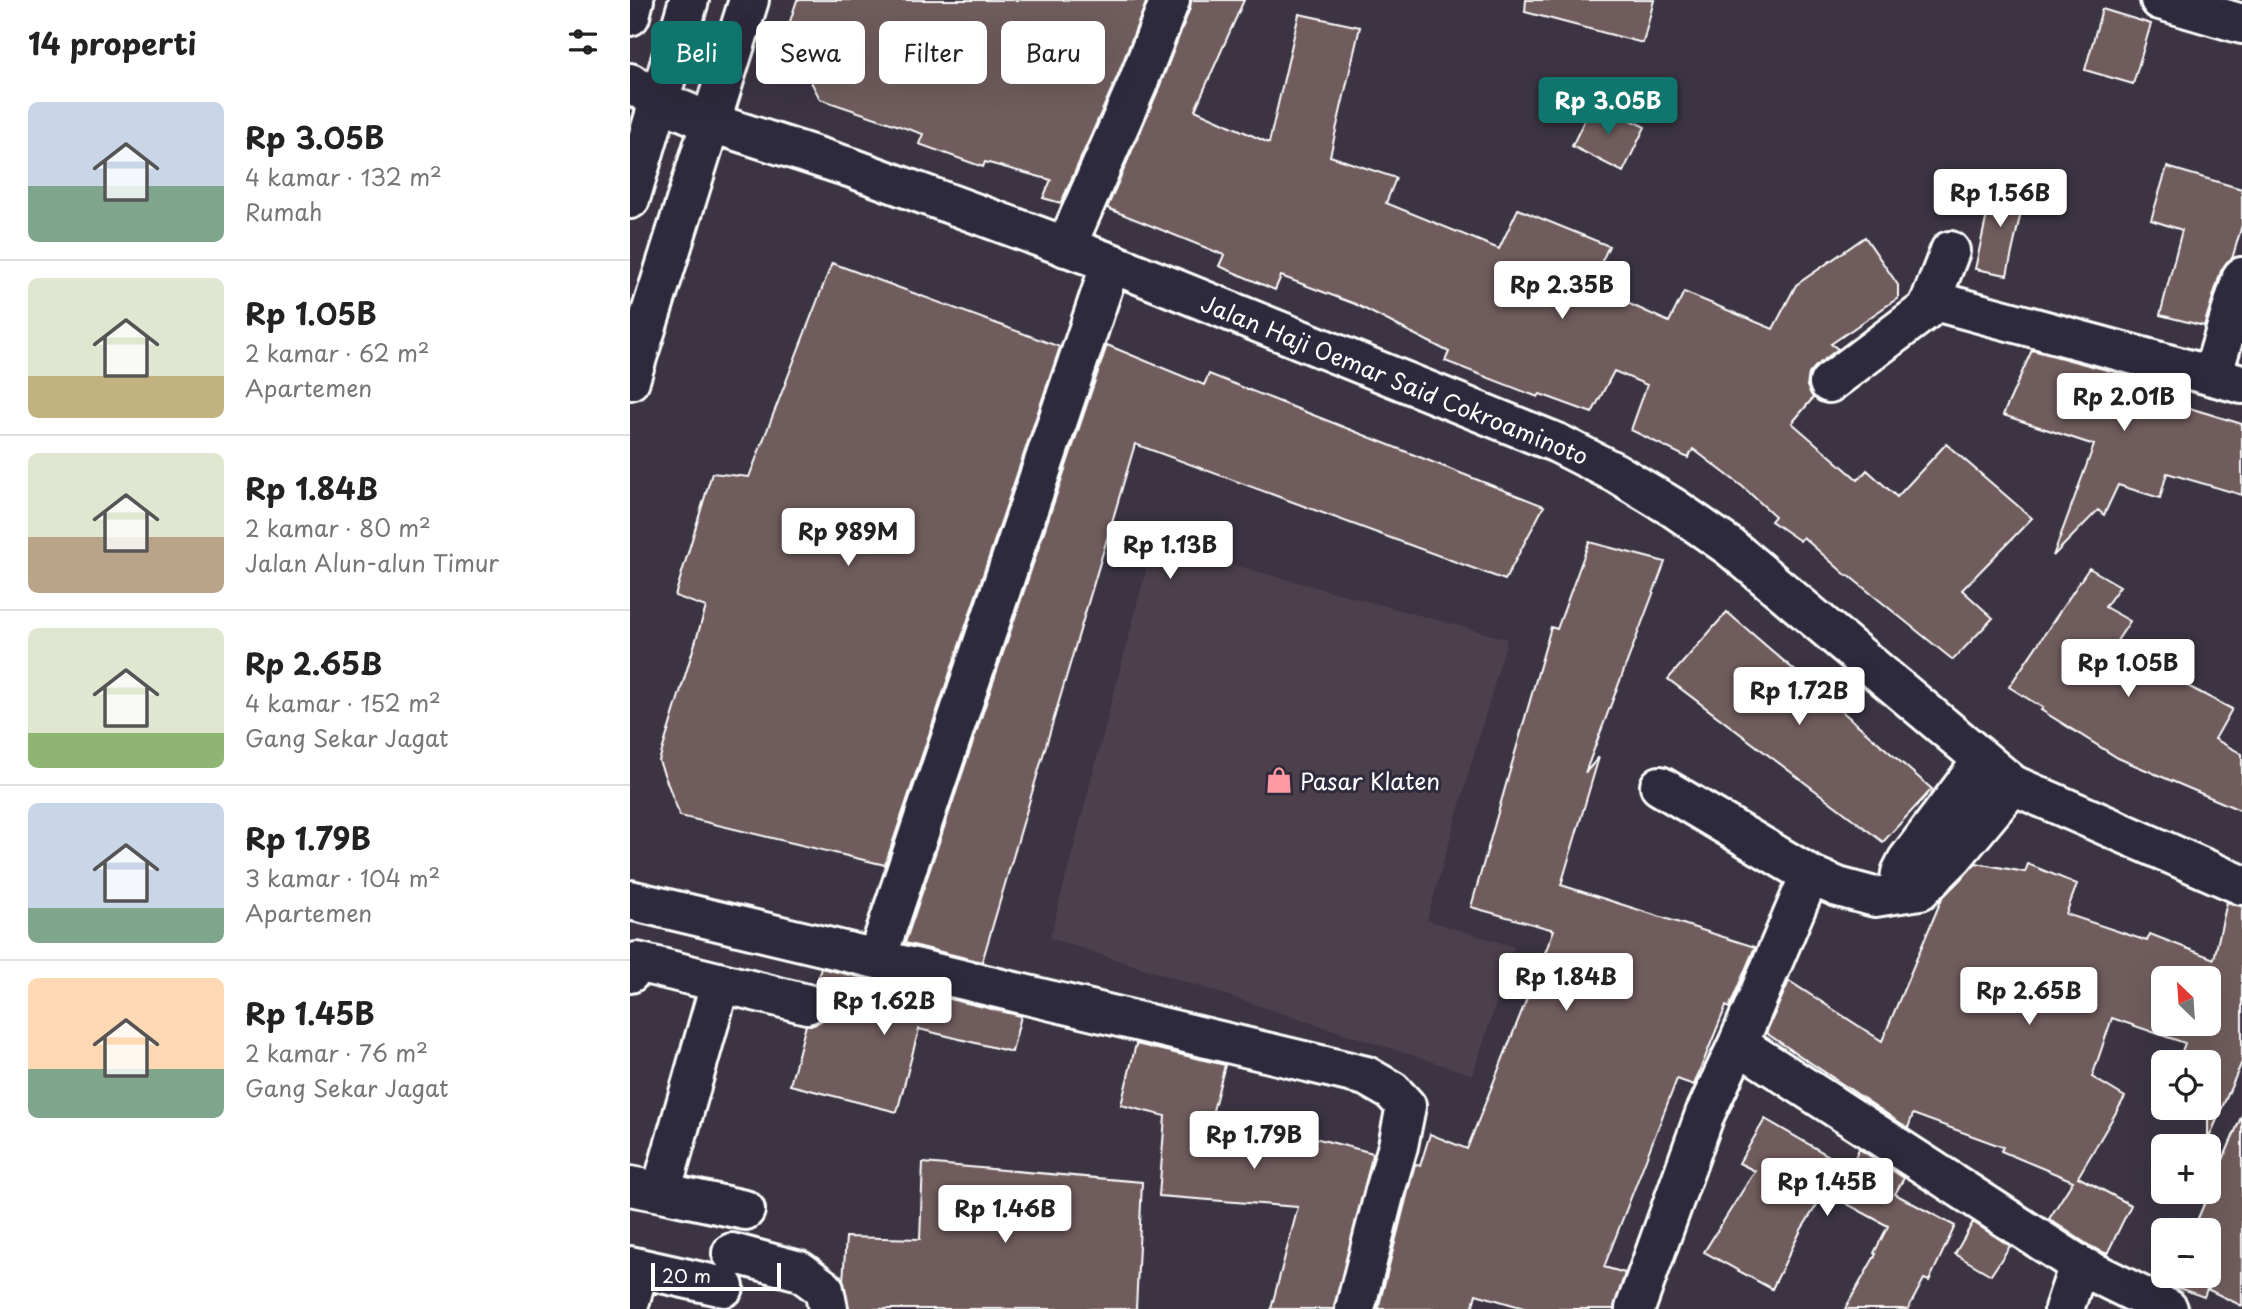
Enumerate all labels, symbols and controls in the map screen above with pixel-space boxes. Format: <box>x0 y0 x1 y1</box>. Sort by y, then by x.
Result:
text: 14 properti <box>28 20 196 65</box>
chip: Beli <box>651 21 742 84</box>
chip: Sewa <box>756 21 865 84</box>
chip: Filter <box>879 21 987 84</box>
chip: Baru <box>1001 21 1105 84</box>
icon: filters <box>564 23 602 61</box>
pin: Rp 3.05B <box>1536 78 1680 137</box>
text: Rp 3.05B <box>1554 82 1662 117</box>
text: Rp 3.05B <box>245 114 385 159</box>
icon: home <box>84 130 168 214</box>
text: 4 kamar · 132 m² <box>245 159 442 194</box>
pin: Rp 1.56B <box>1928 170 2072 229</box>
text: Rp 1.56B <box>1950 174 2050 209</box>
text: Rumah <box>245 194 322 229</box>
pin: Rp 2.35B <box>1490 262 1634 321</box>
text: Rp 2.35B <box>1510 266 1614 301</box>
street label: Jalan Haji Oemar Said Cokroaminoto <box>1196 285 1594 473</box>
text: Rp 1.05B <box>245 290 377 335</box>
icon: home <box>84 306 168 390</box>
text: 2 kamar · 62 m² <box>245 335 430 370</box>
text: Apartemen <box>245 370 372 405</box>
pin: Rp 2.01B <box>2052 374 2196 433</box>
text: Rp 2.01B <box>2073 378 2175 413</box>
text: Rp 1.84B <box>245 465 378 510</box>
icon: home <box>84 481 168 565</box>
pin: Rp 989M <box>783 508 913 568</box>
text: 2 kamar · 80 m² <box>245 510 431 545</box>
text: Rp 989M <box>798 513 898 548</box>
pin: Rp 1.13B <box>1098 522 1242 581</box>
text: Rp 1.13B <box>1123 526 1217 561</box>
text: Jalan Alun-alun Timur <box>245 545 499 580</box>
text: Rp 2.65B <box>245 640 382 685</box>
pin: Rp 1.05B <box>2056 640 2200 699</box>
text: Rp 1.05B <box>2077 644 2179 679</box>
icon: home <box>84 656 168 740</box>
pin: Rp 1.72B <box>1727 668 1871 727</box>
text: Rp 1.72B <box>1750 672 1848 707</box>
text: 4 kamar · 152 m² <box>245 685 441 720</box>
text: Gang Sekar Jagat <box>245 720 448 755</box>
place label: Pasar Klaten <box>1300 763 1440 798</box>
shop icon: Pasar Klaten <box>1264 765 1294 795</box>
text: Rp 1.79B <box>245 815 371 860</box>
icon: home <box>84 831 168 915</box>
text: 3 kamar · 104 m² <box>245 860 440 895</box>
text: Apartemen <box>245 895 372 930</box>
pin: Rp 1.84B <box>1494 954 1638 1013</box>
text: Rp 1.84B <box>1515 958 1617 993</box>
north arrow <box>2151 966 2221 1036</box>
map controls <box>2151 966 2221 1288</box>
pin: Rp 2.65B <box>1957 968 2101 1027</box>
text: Rp 2.65B <box>1976 972 2082 1007</box>
pin: Rp 1.62B <box>812 978 956 1037</box>
text: Rp 1.62B <box>833 982 935 1017</box>
text: Rp 1.45B <box>245 990 375 1035</box>
icon: home <box>84 1006 168 1090</box>
text: 2 kamar · 76 m² <box>245 1035 428 1070</box>
button: locate <box>2151 1050 2221 1120</box>
text: Gang Sekar Jagat <box>245 1070 448 1105</box>
pin: Rp 1.79B <box>1182 1112 1326 1171</box>
text: Rp 1.79B <box>1206 1116 1302 1151</box>
button: + <box>2151 1134 2221 1204</box>
pin: Rp 1.45B <box>1755 1158 1899 1218</box>
text: Rp 1.45B <box>1777 1163 1877 1198</box>
pin: Rp 1.46B <box>933 1186 1077 1245</box>
text: Rp 1.46B <box>954 1190 1056 1225</box>
button: − <box>2151 1218 2221 1288</box>
scale bar <box>651 1260 780 1292</box>
text: 20 m <box>662 1261 711 1289</box>

